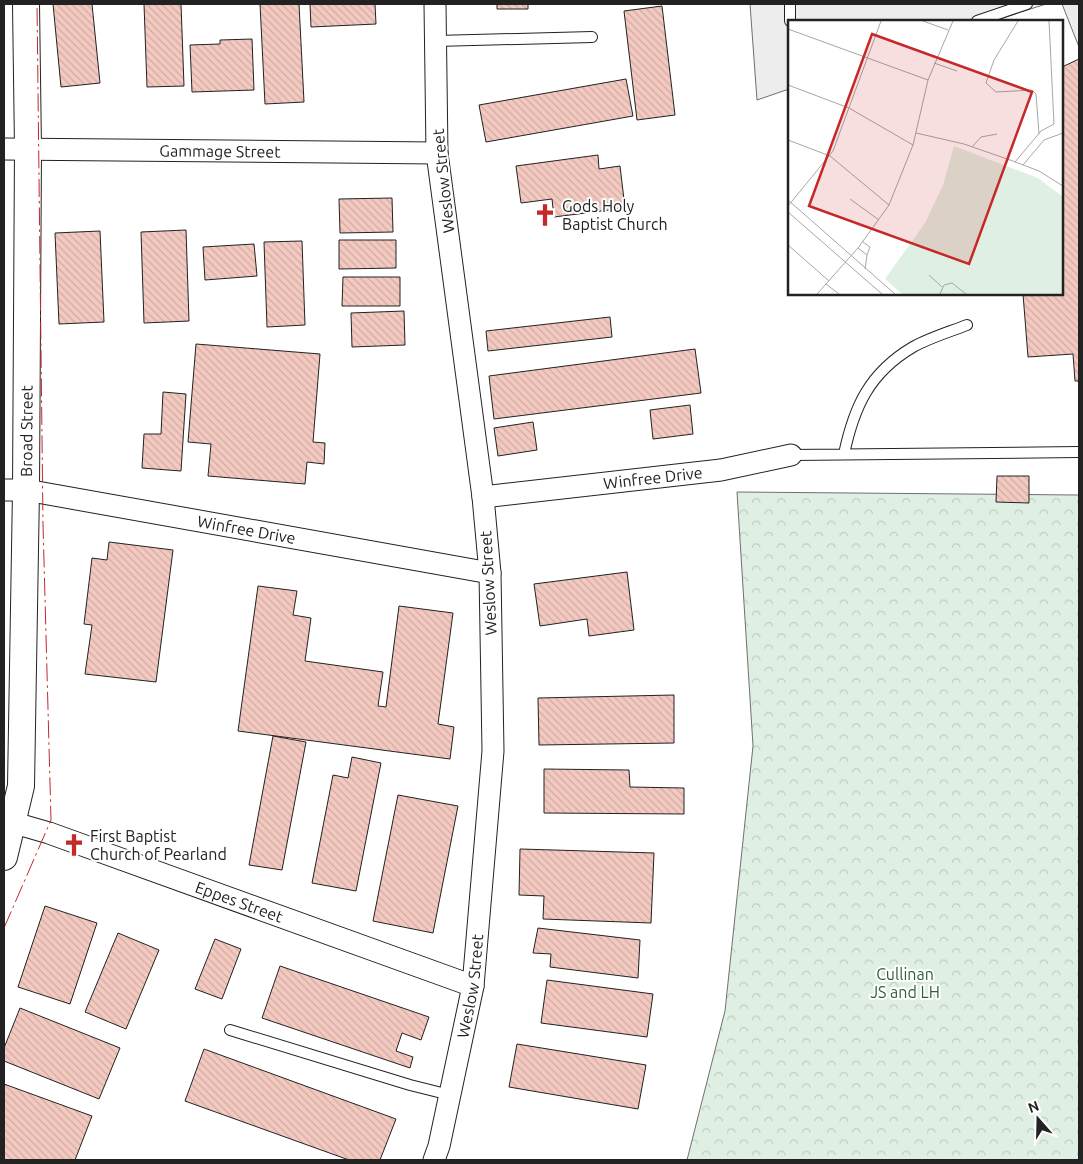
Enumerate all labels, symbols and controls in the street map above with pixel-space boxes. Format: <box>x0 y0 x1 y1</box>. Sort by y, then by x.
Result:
inset map <box>788 20 1063 295</box>
street label: Weslow Street <box>429 127 457 234</box>
street label: Gammage Street <box>159 141 281 161</box>
place label: Gods Holy Baptist Church <box>562 197 668 233</box>
church icon: Gods Holy Baptist Church <box>532 202 558 228</box>
street label: Broad Street <box>17 384 36 477</box>
street label: Winfree Drive <box>602 463 703 492</box>
street label: Winfree Drive <box>196 512 297 547</box>
street label: Weslow Street <box>476 530 500 636</box>
place label: First Baptist Church of Pearland <box>90 827 227 863</box>
church icon: First Baptist Church of Pearland <box>61 832 87 858</box>
street label: Eppes Street <box>193 878 286 926</box>
street label: Weslow Street <box>453 933 486 1040</box>
park label: Cullinan JS and LH <box>870 965 940 1001</box>
north arrow <box>1013 1094 1063 1144</box>
text: N <box>1026 1097 1041 1116</box>

